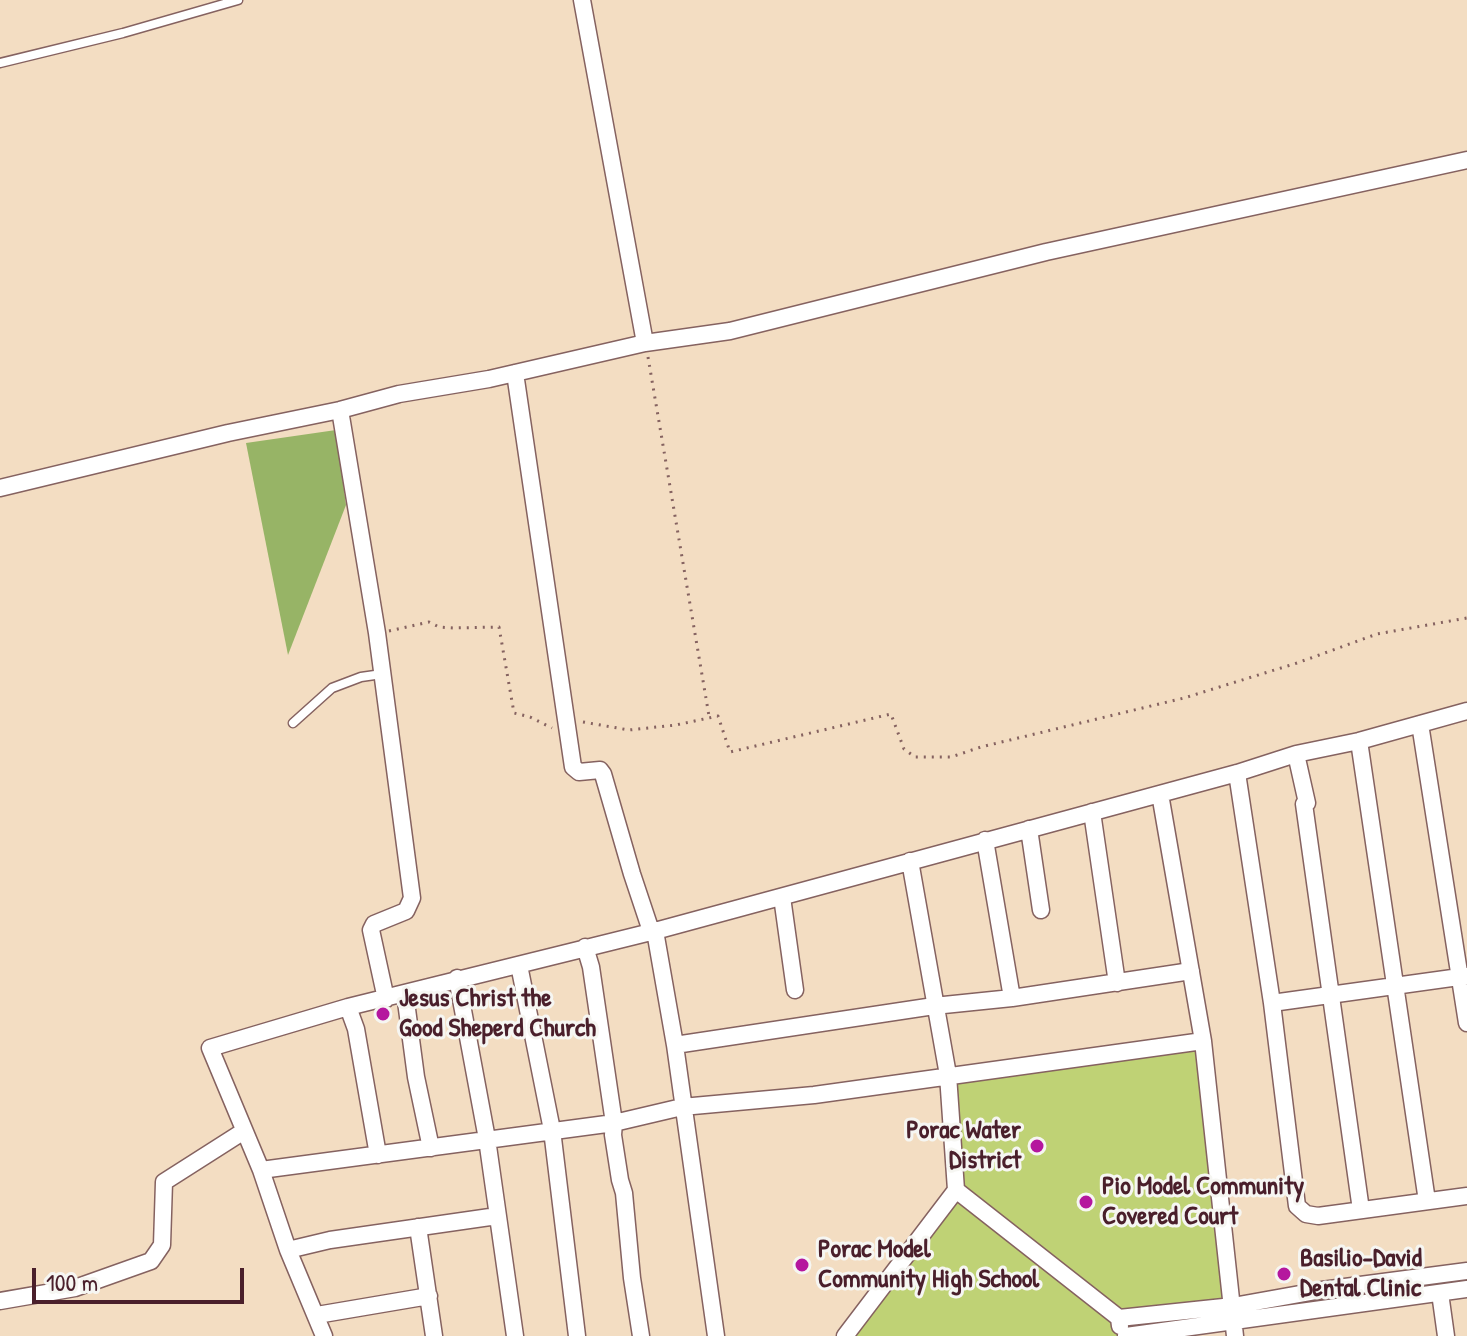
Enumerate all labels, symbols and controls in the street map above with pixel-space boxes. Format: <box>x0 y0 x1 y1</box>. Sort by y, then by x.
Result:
place label: Jesus Christ the Good Sheperd Church <box>399 983 596 1044</box>
marker: Jesus Christ the Good Sheperd Church <box>374 1005 392 1023</box>
place label: Porac Water District <box>906 1115 1021 1176</box>
marker: Porac Water District <box>1028 1137 1046 1155</box>
place label: Pio Model Community Covered Court <box>1102 1171 1304 1232</box>
marker: Pio Model Community Covered Court <box>1077 1193 1095 1211</box>
place label: Porac Model Community High School <box>818 1234 1039 1296</box>
place label: Basilio-David Dental Clinic <box>1300 1243 1422 1304</box>
scale bar <box>36 1252 248 1302</box>
marker: Porac Model Community High School <box>793 1256 811 1274</box>
marker: Basilio-David Dental Clinic <box>1275 1265 1293 1283</box>
text: 100 m <box>46 1266 98 1298</box>

